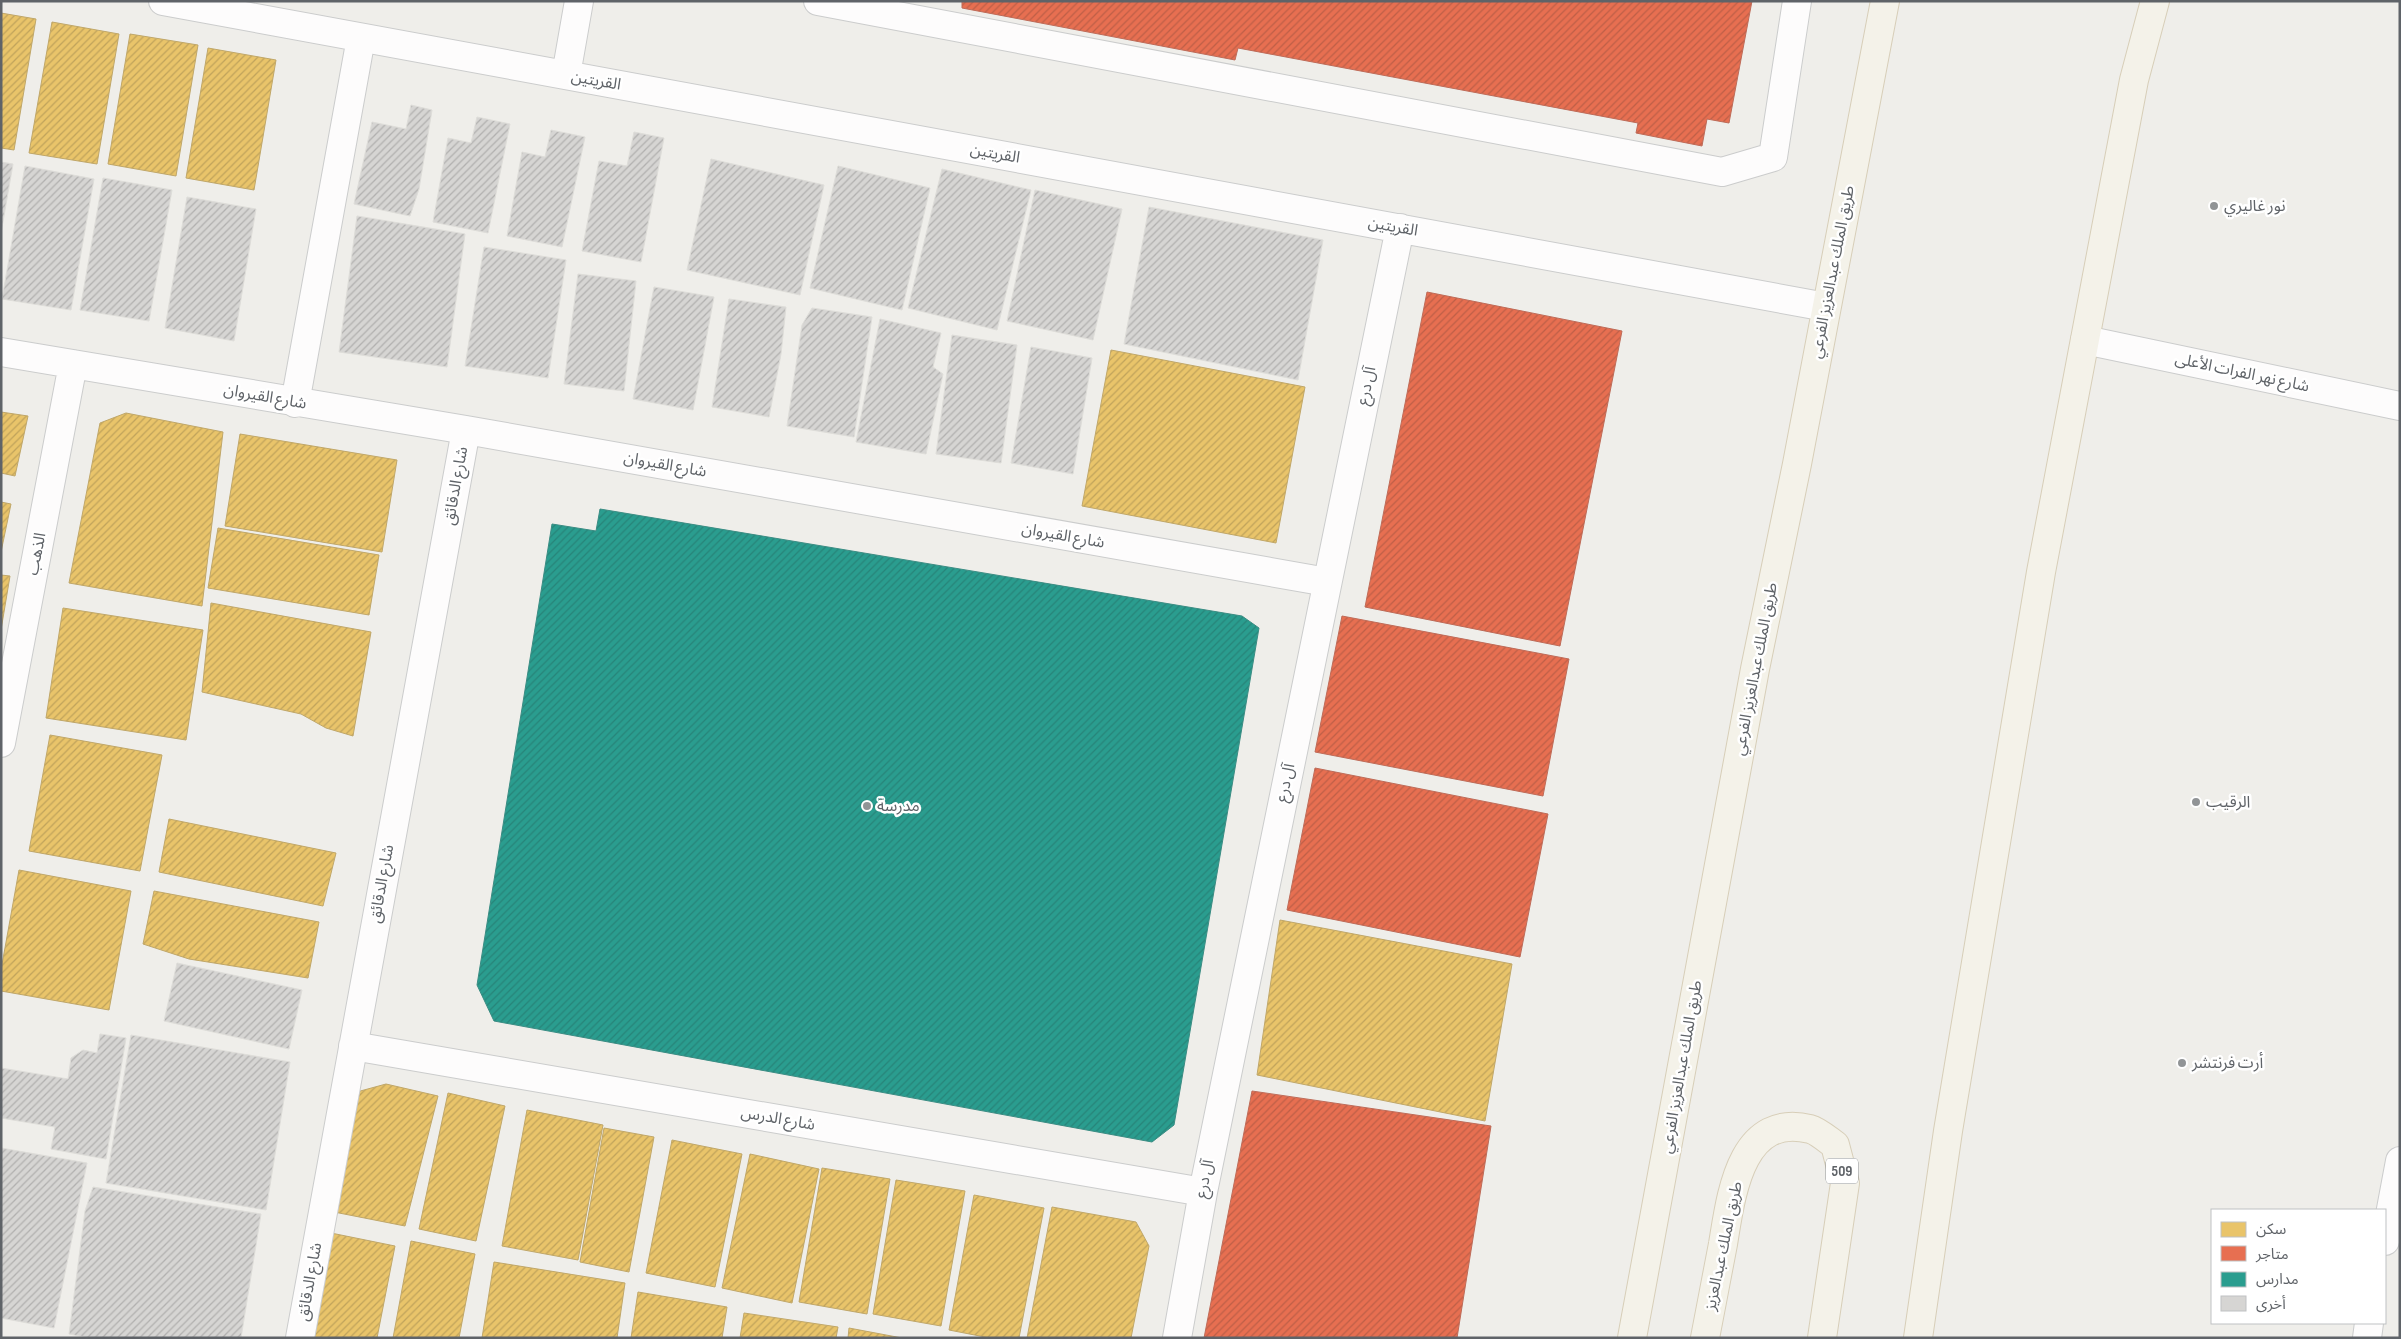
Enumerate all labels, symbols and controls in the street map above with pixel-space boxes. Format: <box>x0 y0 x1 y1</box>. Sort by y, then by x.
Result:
street label: القريتين <box>570 67 622 95</box>
street label: القريتين <box>969 140 1021 168</box>
street label: طريق الملك عبدالعزيز الفرعي <box>1807 184 1861 360</box>
place label: نور غاليري <box>2224 197 2286 217</box>
marker: نور غاليري <box>2208 200 2220 212</box>
street label: القريتين <box>1367 213 1419 241</box>
street label: شارع نهر الفرات الأعلى <box>2173 349 2311 398</box>
street label: آل درع <box>1354 364 1383 407</box>
street label: شارع القيروان <box>222 380 308 416</box>
street label: شارع الدقائق <box>440 445 474 527</box>
street label: شارع القيروان <box>622 448 708 484</box>
street label: شارع القيروان <box>1020 519 1106 555</box>
street label: الذهب <box>24 531 50 577</box>
street label: طريق الملك عبدالعزيز الفرعي <box>1730 581 1784 757</box>
street label: آل درع <box>1273 761 1302 804</box>
place label: الرقيب <box>2206 793 2250 812</box>
marker: الرقيب <box>2190 796 2202 808</box>
place label: مدرسة <box>877 797 920 816</box>
marker: مدرسة <box>861 800 873 812</box>
street label: شارع الدقائق <box>366 843 400 925</box>
street label: طريق الملك عبدالعزيز الفرعي <box>1657 979 1708 1156</box>
place label: أرت فرنتشر <box>2191 1052 2263 1073</box>
marker: أرت فرنتشر <box>2176 1057 2188 1069</box>
street label: شارع الدرس <box>739 1103 817 1137</box>
street label: آل درع <box>1192 1157 1220 1200</box>
road number: 509 <box>1826 1158 1858 1184</box>
street label: طريق الملك عبدالعزيز <box>1701 1180 1747 1313</box>
legend <box>2211 1209 2386 1324</box>
text: سكن <box>2256 1220 2287 1239</box>
street label: شارع الدقائق <box>294 1241 328 1323</box>
text: متاجر <box>2255 1245 2289 1264</box>
text: مدارس <box>2256 1270 2299 1289</box>
text: أخرى <box>2256 1295 2286 1314</box>

